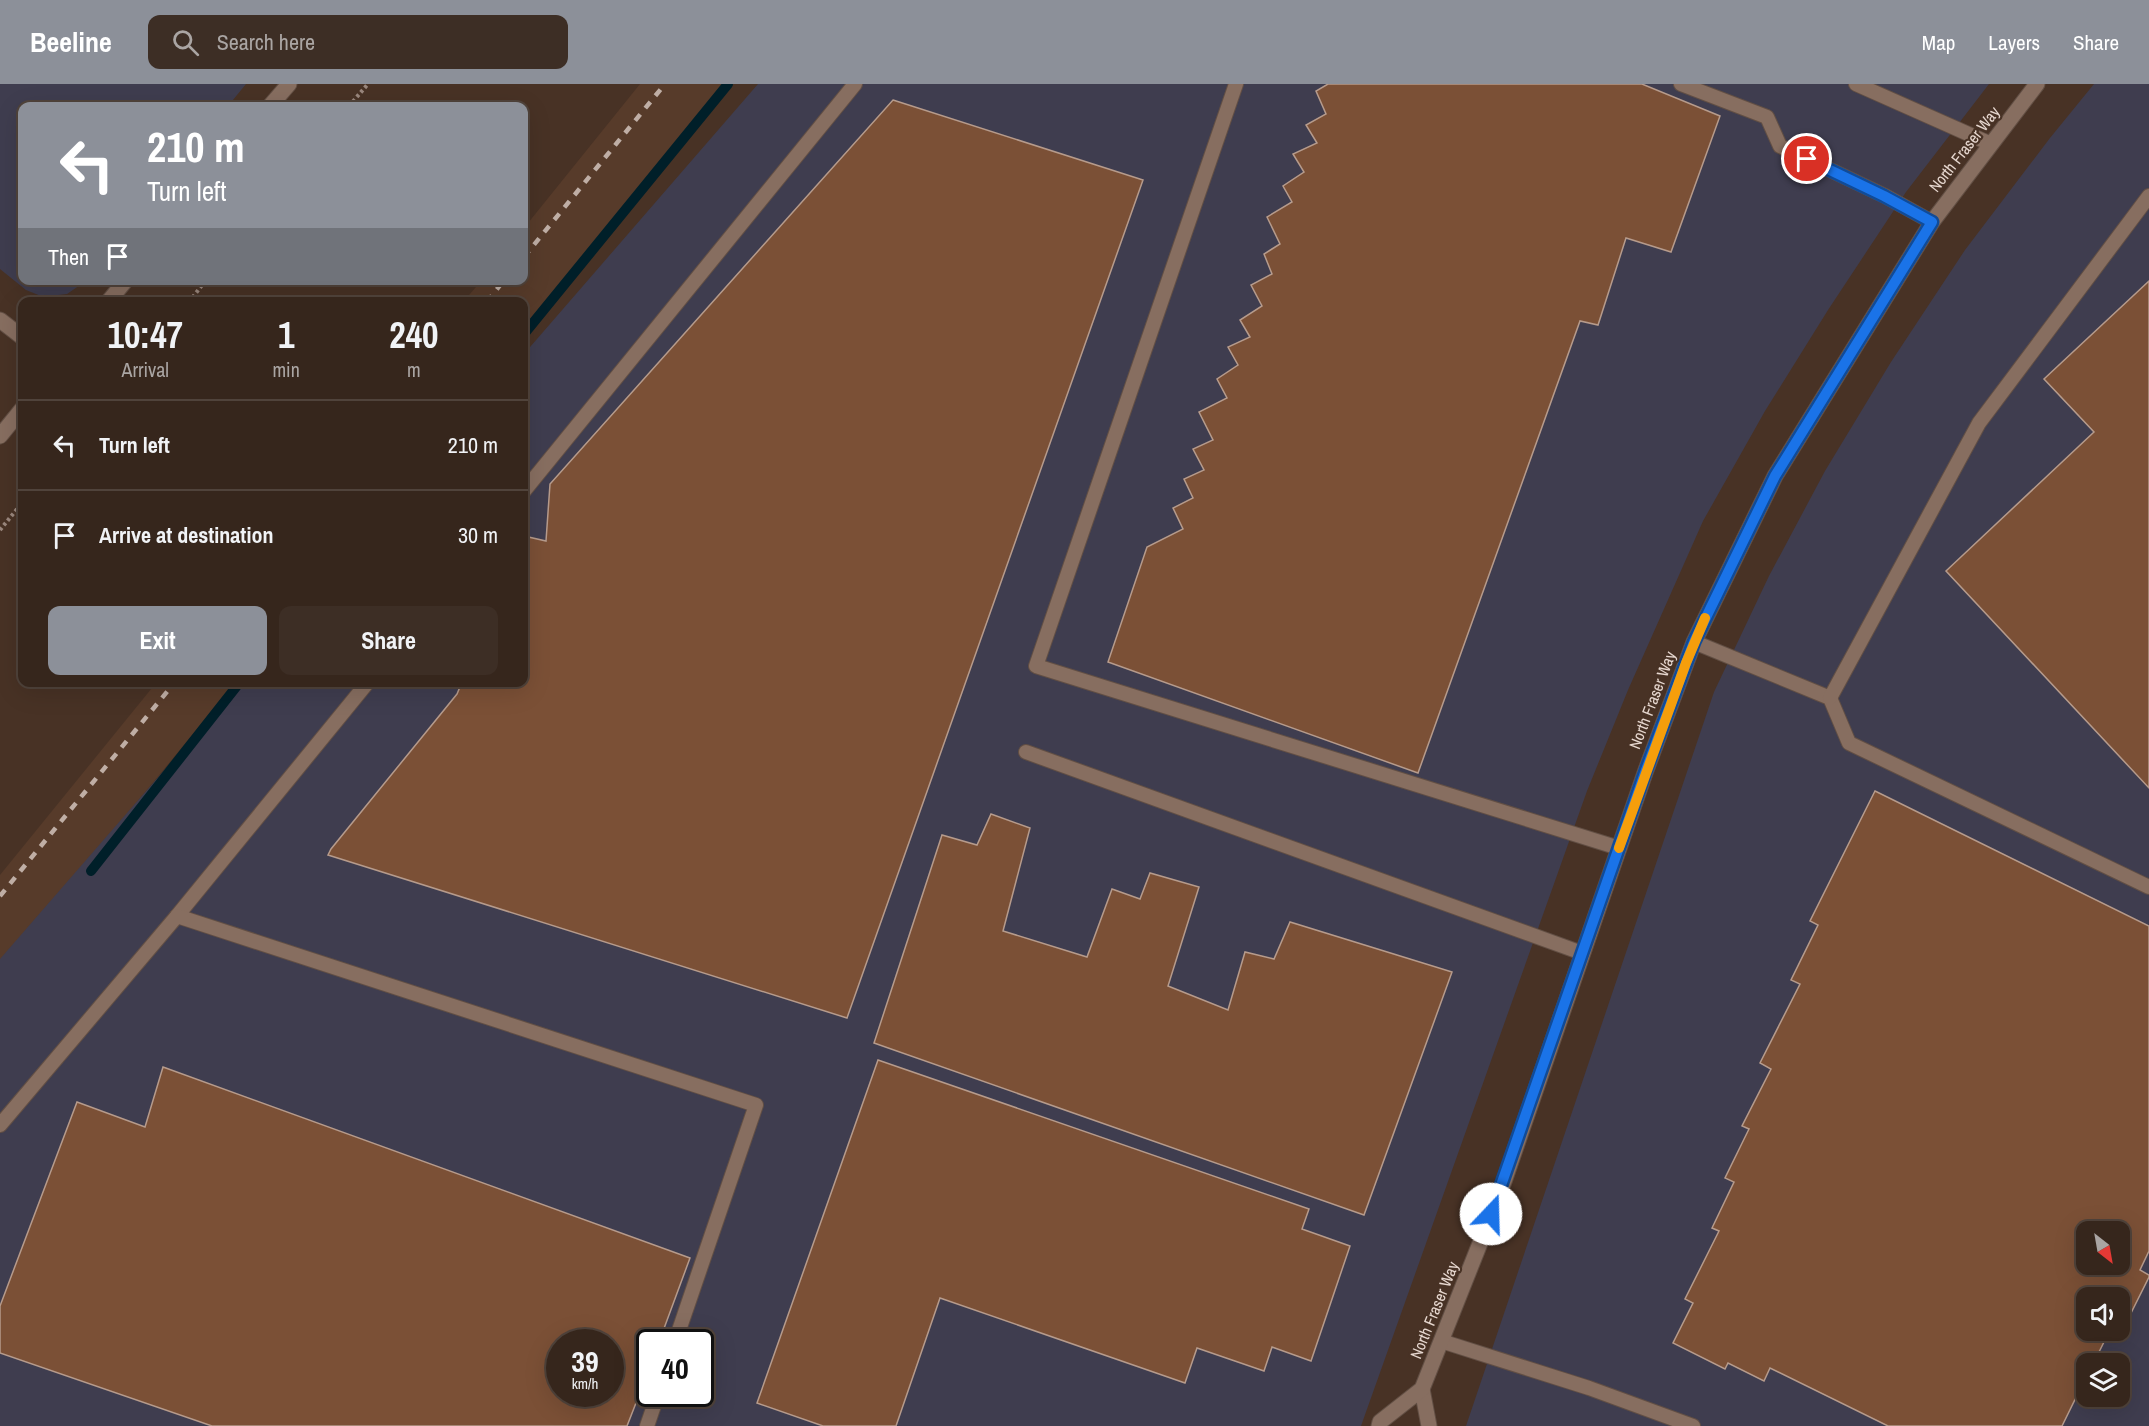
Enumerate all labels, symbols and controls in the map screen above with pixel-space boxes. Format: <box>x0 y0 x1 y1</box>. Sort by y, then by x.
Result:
search box <box>148 15 568 69</box>
text: Beeline <box>30 23 112 61</box>
icon: search <box>169 26 202 59</box>
text: Search here <box>217 27 315 57</box>
text: Map <box>1922 28 1955 57</box>
text: Layers <box>1988 28 2040 57</box>
text: Share <box>2073 28 2119 57</box>
street label: North Fraser Way <box>1924 101 2005 196</box>
text: 210 m <box>147 119 245 175</box>
icon: left <box>48 126 126 204</box>
pin <box>1781 133 1832 184</box>
icon: arrive <box>1790 142 1823 175</box>
text: Turn left <box>147 173 226 209</box>
icon: arrive <box>101 240 134 273</box>
text: Then <box>48 242 89 272</box>
text: 10:47 <box>107 311 183 359</box>
text: 1 <box>278 311 294 359</box>
text: 240 <box>389 311 439 359</box>
text: Arrival <box>122 356 169 383</box>
text: min <box>272 356 300 383</box>
text: m <box>407 356 421 383</box>
icon: left <box>48 429 81 462</box>
text: Turn left <box>99 430 170 460</box>
text: 210 m <box>448 430 498 460</box>
icon: arrive <box>48 519 81 552</box>
text: Arrive at destination <box>99 520 273 550</box>
text: 30 m <box>458 520 498 550</box>
button: Exit <box>48 606 267 675</box>
button: Share <box>279 606 498 675</box>
street label: North Fraser Way <box>1623 648 1681 752</box>
position arrow <box>1459 1182 1523 1246</box>
north arrow <box>2076 1221 2130 1275</box>
map controls <box>2076 1221 2130 1407</box>
street label: North Fraser Way <box>1404 1258 1464 1362</box>
button: sound <box>2076 1287 2130 1341</box>
speed limit sign: 40 <box>636 1329 714 1407</box>
text: 39 <box>571 1341 599 1381</box>
button: layers <box>2076 1353 2130 1407</box>
text: km/h <box>572 1373 598 1394</box>

